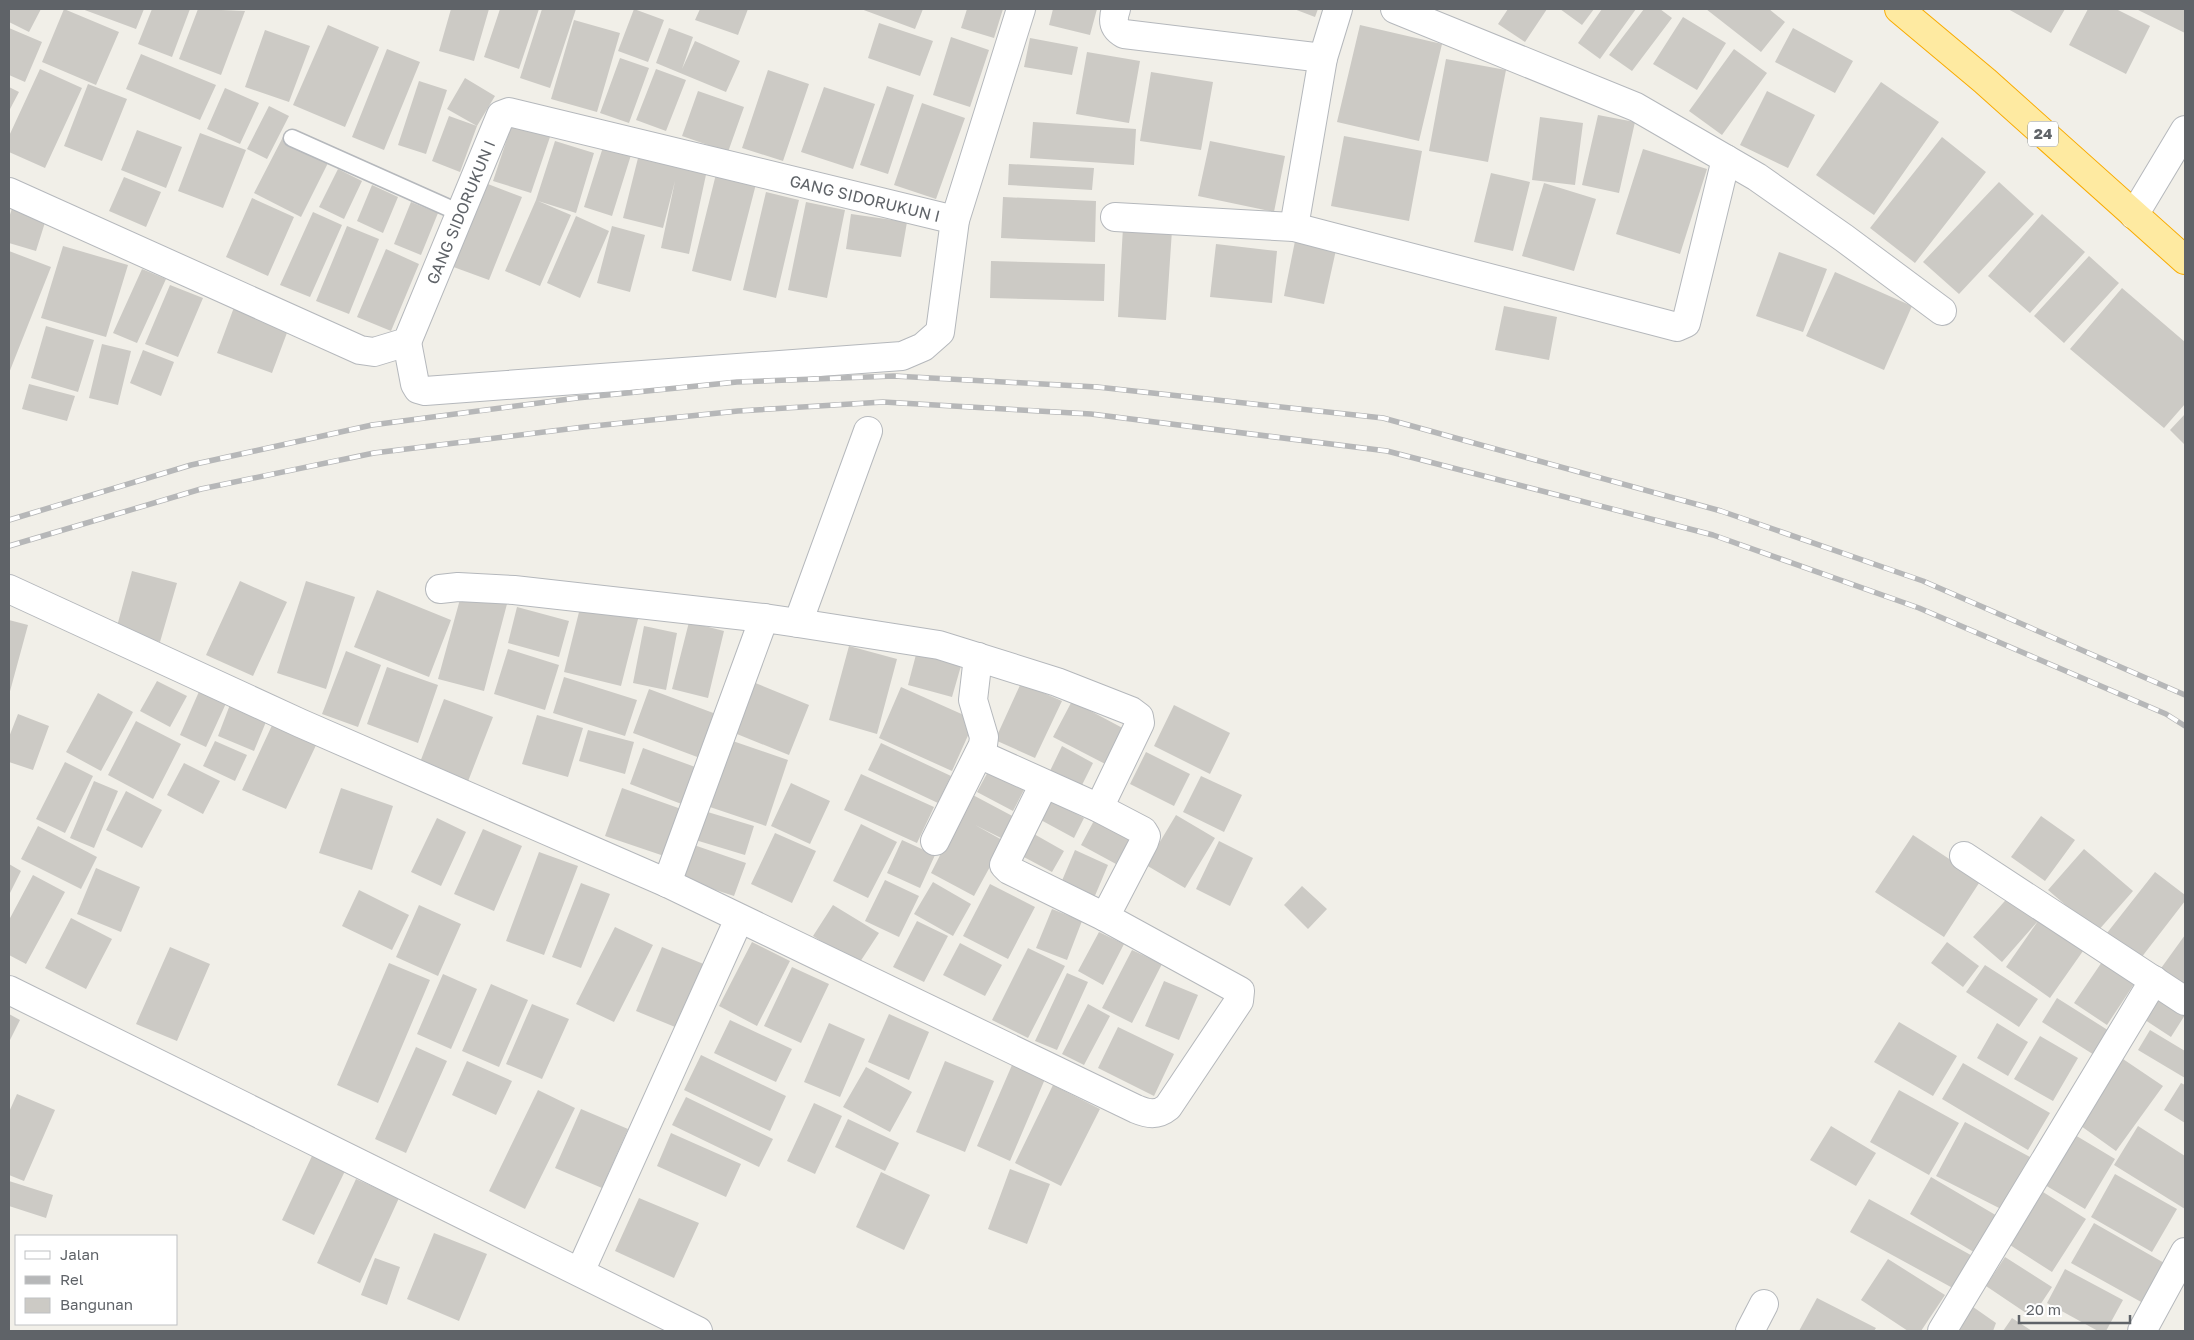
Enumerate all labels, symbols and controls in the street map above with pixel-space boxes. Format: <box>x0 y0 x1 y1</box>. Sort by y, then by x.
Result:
road number: 24 <box>2028 122 2058 146</box>
street label: GANG SIDORUKUN I <box>422 137 499 287</box>
street label: GANG SIDORUKUN I <box>788 170 942 226</box>
legend <box>15 1235 178 1325</box>
text: Jalan <box>60 1245 99 1263</box>
text: Rel <box>60 1270 84 1288</box>
scale bar <box>2019 1292 2130 1324</box>
text: Bangunan <box>60 1295 133 1313</box>
text: 20 m <box>2026 1300 2061 1318</box>

